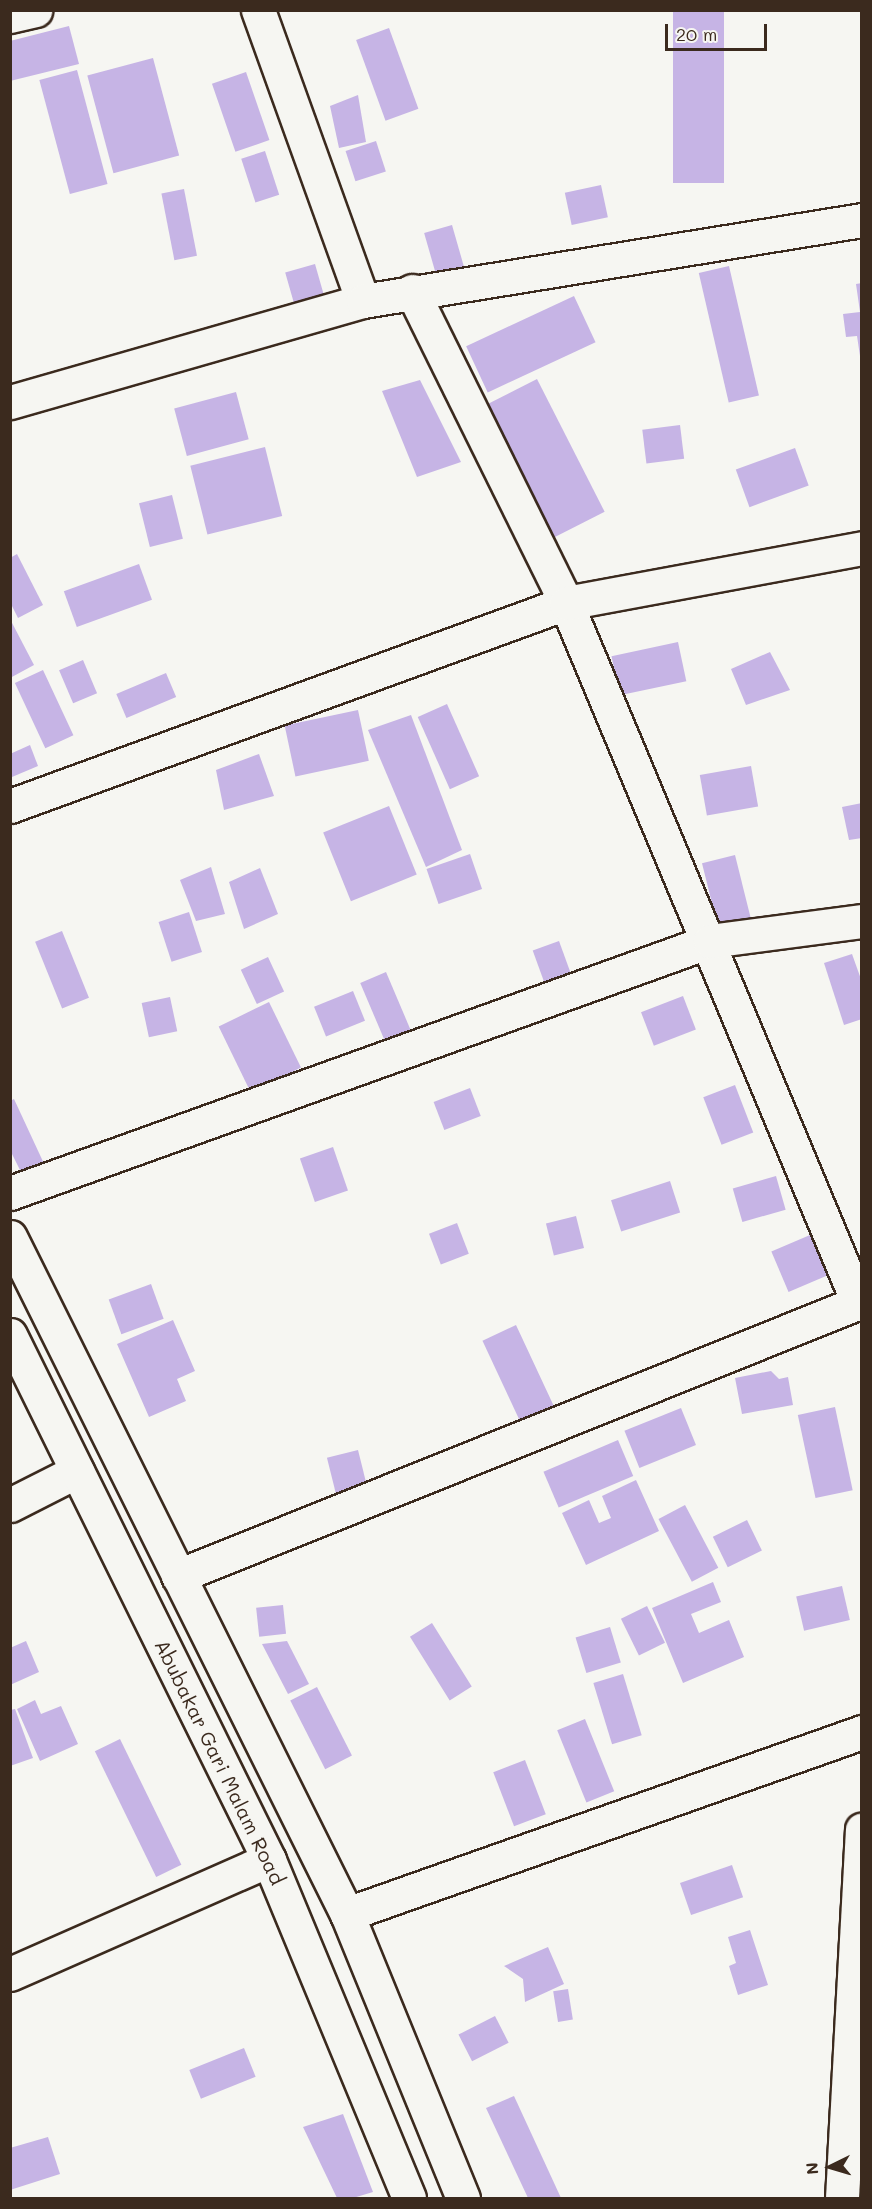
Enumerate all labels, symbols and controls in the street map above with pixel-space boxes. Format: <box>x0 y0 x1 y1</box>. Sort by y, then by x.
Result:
scale bar <box>668 12 770 50</box>
text: 20 m <box>676 22 717 46</box>
street label: Abubakar Gari Malam Road <box>150 1635 290 1889</box>
north arrow <box>800 2137 860 2197</box>
text: N <box>801 2162 823 2176</box>

